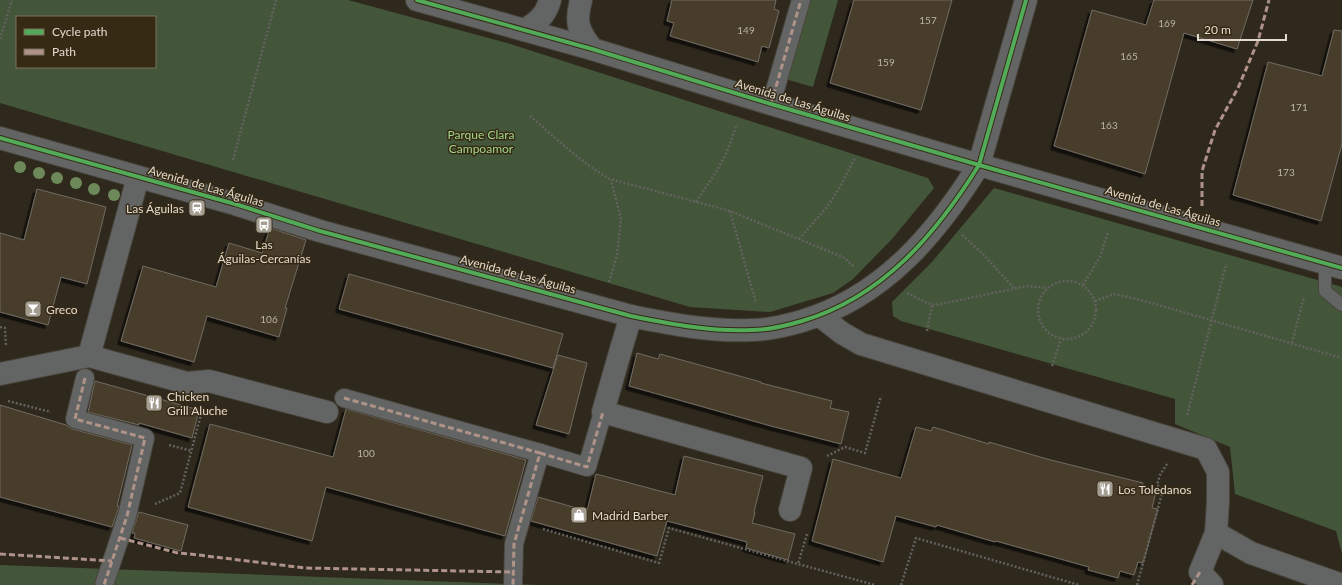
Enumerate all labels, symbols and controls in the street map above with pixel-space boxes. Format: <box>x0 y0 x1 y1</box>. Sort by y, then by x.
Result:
house number: 157 <box>919 14 937 26</box>
legend <box>16 16 156 68</box>
scale bar <box>1198 16 1286 42</box>
house number: 169 <box>1158 17 1176 29</box>
text: 20 m <box>1204 22 1231 37</box>
text: Cycle path <box>52 24 107 39</box>
house number: 149 <box>737 24 755 36</box>
text: Path <box>52 44 76 59</box>
house number: 165 <box>1120 50 1138 62</box>
house number: 159 <box>877 56 895 68</box>
street label: Avenida de Las Águilas <box>734 75 852 125</box>
house number: 171 <box>1290 101 1308 113</box>
house number: 163 <box>1100 119 1118 131</box>
park label: Parque Clara Campoamor <box>448 127 515 156</box>
street label: Avenida de Las Águilas <box>146 163 266 209</box>
house number: 173 <box>1277 166 1295 178</box>
street label: Avenida de Las Águilas <box>1104 182 1222 230</box>
station icon: Las Águilas <box>187 198 207 218</box>
place label: Las Águilas <box>126 201 184 215</box>
bus stop icon: Las Águilas-Cercanías <box>254 215 274 235</box>
place label: Las Águilas-Cercanías <box>217 237 311 266</box>
street label: Avenida de Las Águilas <box>458 251 578 297</box>
bar icon: Greco <box>23 299 43 319</box>
place label: Greco <box>46 302 78 317</box>
house number: 106 <box>260 313 278 325</box>
place label: Chicken Grill Aluche <box>167 389 228 418</box>
restaurant icon: Chicken Grill Aluche <box>144 393 164 413</box>
house number: 100 <box>357 447 375 459</box>
restaurant icon: Los Toledanos <box>1095 479 1115 499</box>
place label: Los Toledanos <box>1118 482 1191 497</box>
shop icon: Madrid Barber <box>569 505 589 525</box>
place label: Madrid Barber <box>592 508 669 523</box>

